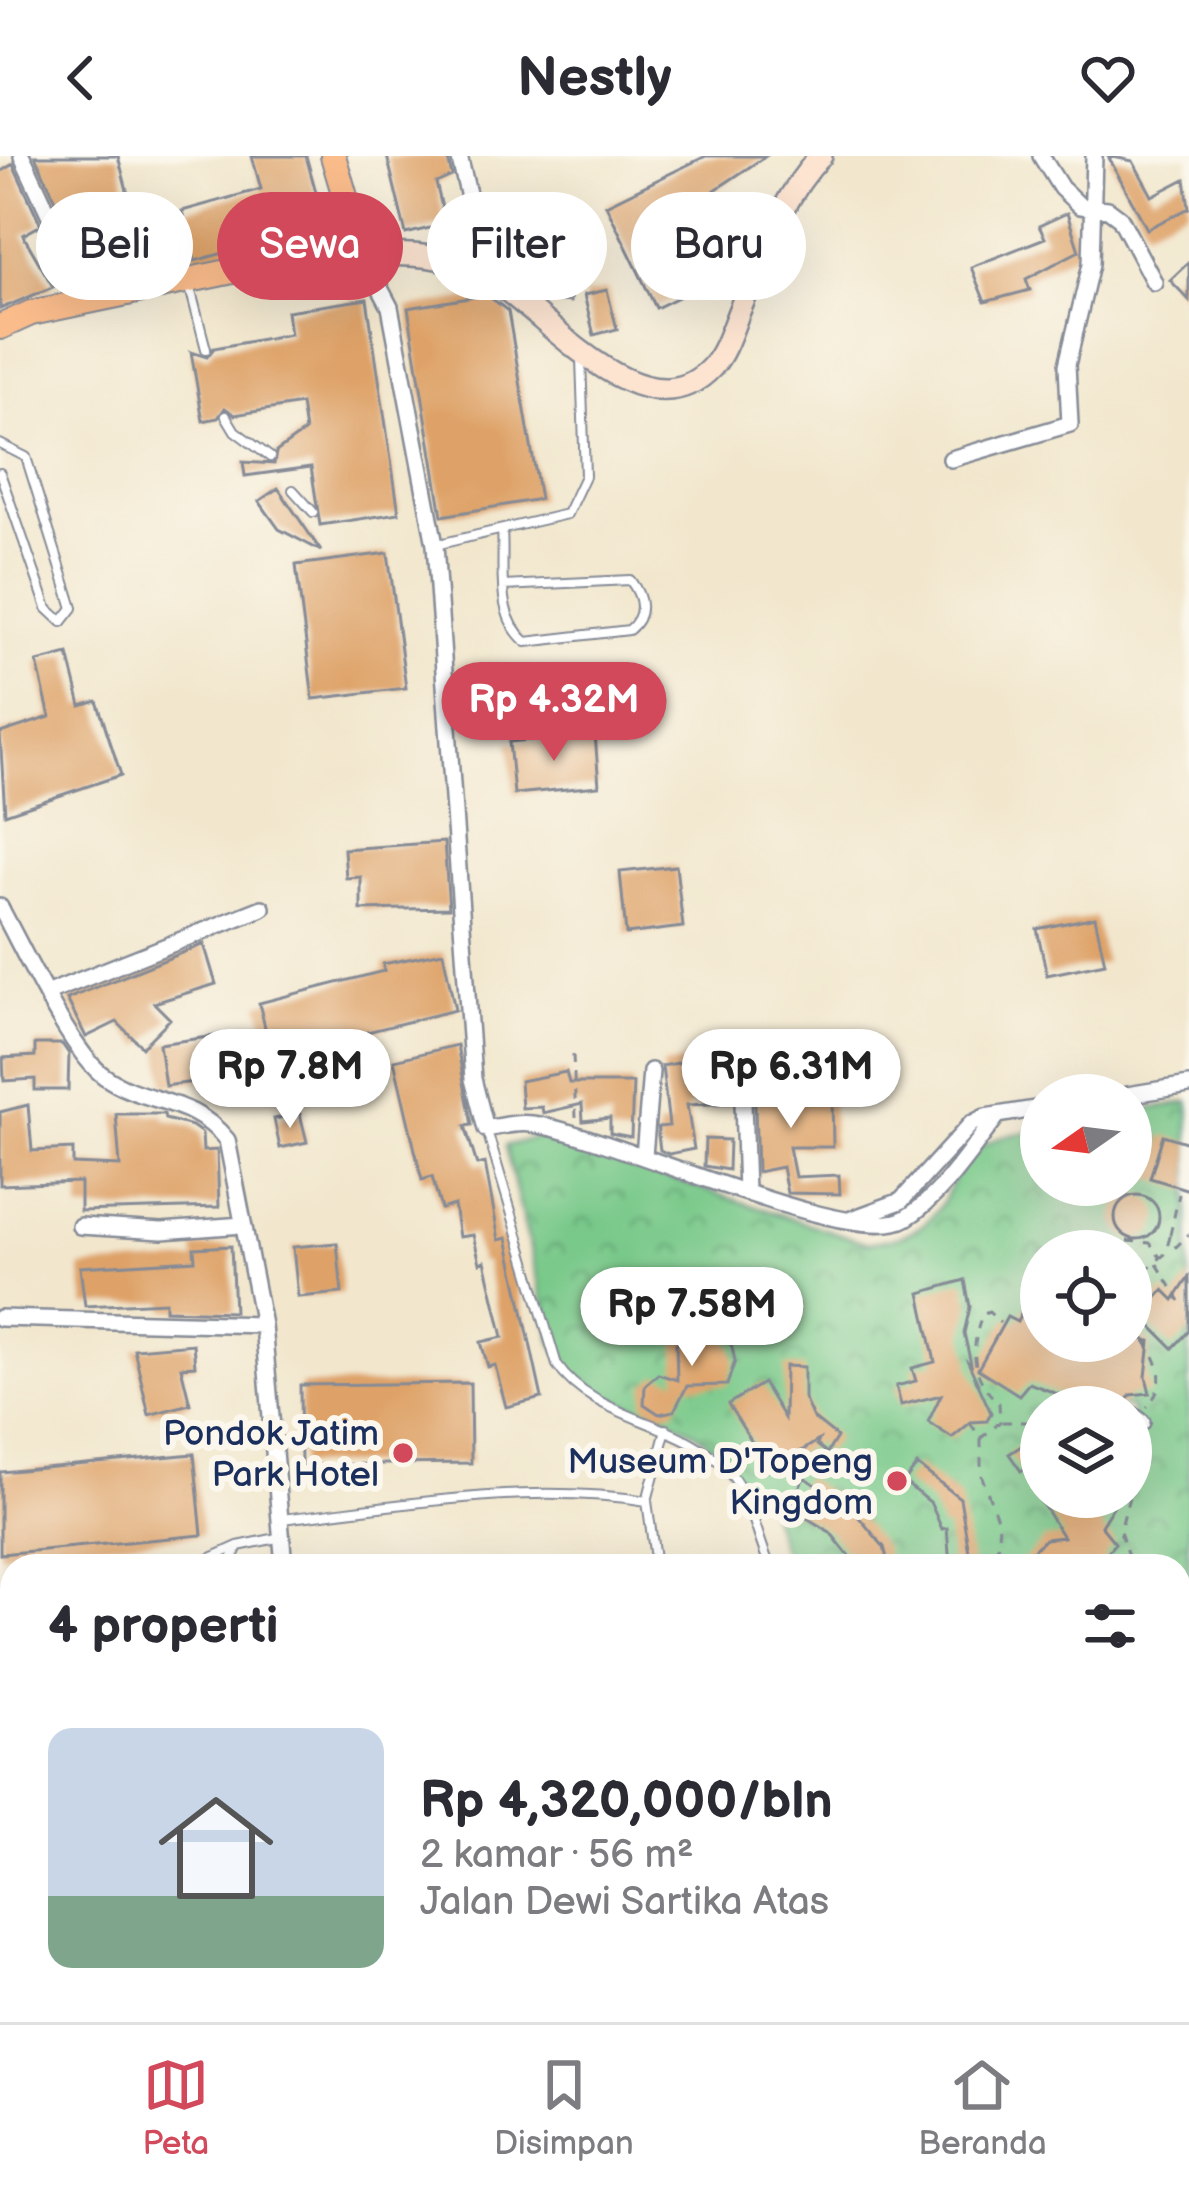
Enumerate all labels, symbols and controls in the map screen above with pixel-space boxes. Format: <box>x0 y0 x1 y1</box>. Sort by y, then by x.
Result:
icon: back <box>48 45 114 111</box>
icon: heart <box>1075 45 1141 111</box>
text: Nestly <box>517 46 672 111</box>
chip: Beli <box>36 192 193 300</box>
chip: Sewa <box>217 192 403 300</box>
chip: Filter <box>427 192 607 300</box>
chip: Baru <box>631 192 806 300</box>
pin: Rp 4.32M <box>430 662 678 764</box>
text: Rp 4.32M <box>469 677 639 724</box>
pin: Rp 7.8M <box>179 1029 401 1131</box>
pin: Rp 6.31M <box>667 1029 915 1131</box>
text: Rp 7.8M <box>217 1044 363 1091</box>
text: Rp 6.31M <box>709 1044 873 1091</box>
north arrow <box>1020 1074 1152 1206</box>
map controls <box>1020 1074 1152 1518</box>
button: locate <box>1020 1230 1152 1362</box>
pin: Rp 7.58M <box>568 1267 816 1369</box>
text: Rp 7.58M <box>607 1282 777 1329</box>
button: layers <box>1020 1386 1152 1518</box>
place label: Pondok Jatim Park Hotel <box>163 1413 379 1497</box>
marker: Pondok Jatim Park Hotel <box>390 1440 416 1466</box>
place label: Museum D'Topeng Kingdom <box>567 1441 873 1525</box>
marker: Museum D'Topeng Kingdom <box>884 1468 910 1494</box>
icon: filters <box>1077 1593 1143 1659</box>
text: 4 properti <box>48 1596 279 1657</box>
text: Rp 4,320,000/bln <box>420 1771 833 1832</box>
icon: home <box>144 1776 288 1920</box>
text: 2 kamar · 56 m² <box>420 1832 694 1879</box>
text: Jalan Dewi Sartika Atas <box>420 1879 829 1926</box>
tab: Peta <box>142 2052 209 2164</box>
tab: Disimpan <box>494 2052 634 2164</box>
tab: Beranda <box>918 2052 1047 2164</box>

